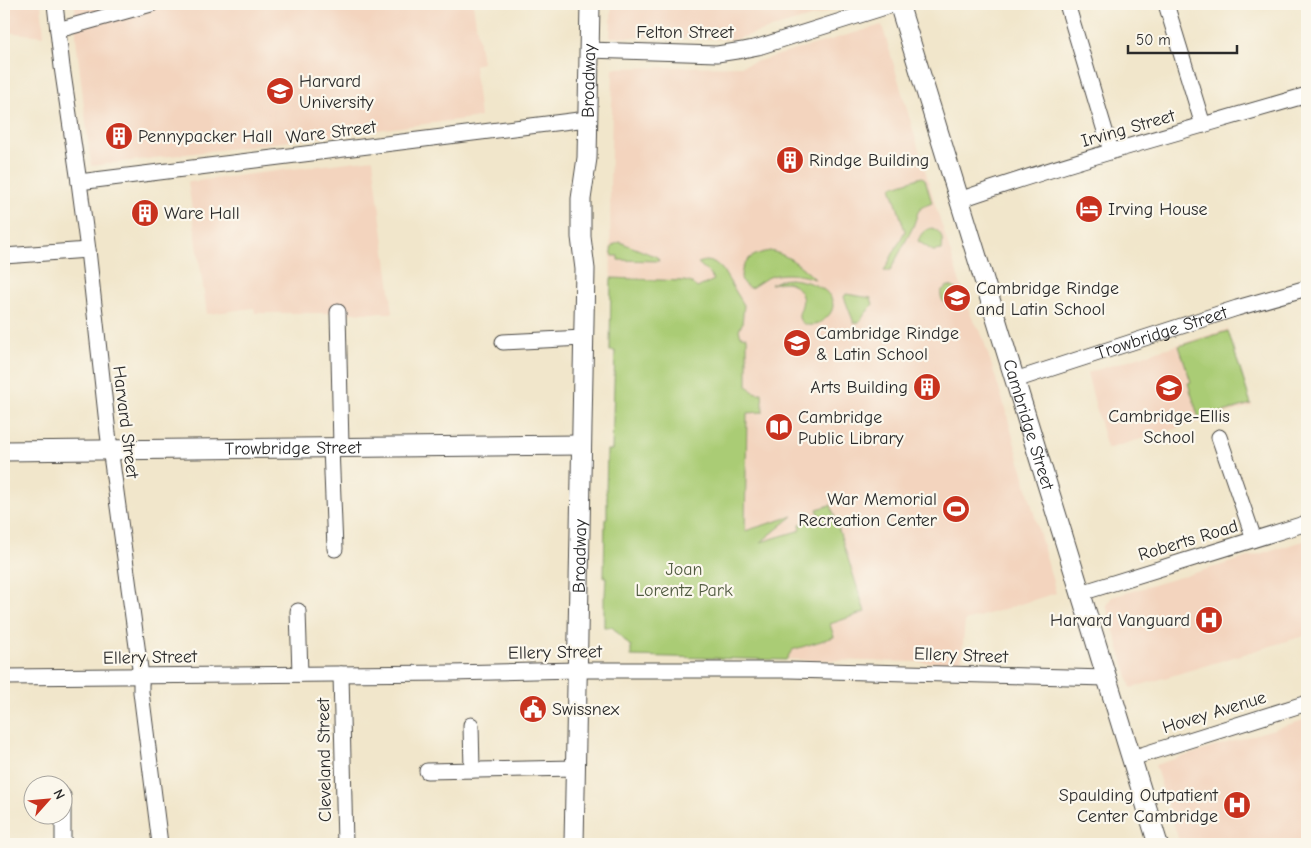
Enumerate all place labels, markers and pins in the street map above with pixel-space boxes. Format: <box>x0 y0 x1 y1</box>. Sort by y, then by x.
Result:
place label: Harvard University <box>299 71 375 113</box>
school or university icon: Harvard University <box>265 76 295 106</box>
building icon: Pennypacker Hall <box>104 121 134 151</box>
place label: Pennypacker Hall <box>138 126 273 147</box>
building icon: Rindge Building <box>775 145 805 175</box>
place label: Rindge Building <box>809 150 929 171</box>
hotel icon: Irving House <box>1074 194 1104 224</box>
building icon: Ware Hall <box>130 198 160 228</box>
place label: Irving House <box>1108 199 1208 220</box>
place label: Ware Hall <box>164 203 240 224</box>
place label: Cambridge Rindge and Latin School <box>976 278 1119 320</box>
school or university icon: Cambridge Rindge and Latin School <box>942 283 972 313</box>
place label: Cambridge Rindge & Latin School <box>816 323 959 365</box>
school or university icon: Cambridge Rindge & Latin School <box>782 328 812 358</box>
building icon: Arts Building <box>912 372 942 402</box>
school or university icon: Cambridge-Ellis School <box>1154 373 1184 403</box>
place label: Arts Building <box>810 377 908 398</box>
place label: Cambridge-Ellis School <box>1108 406 1230 448</box>
place label: Cambridge Public Library <box>798 407 905 449</box>
library icon: Cambridge Public Library <box>764 412 794 442</box>
place label: War Memorial Recreation Center <box>798 489 938 531</box>
sports icon: War Memorial Recreation Center <box>941 494 971 524</box>
hospital icon: Harvard Vanguard <box>1194 605 1224 635</box>
place label: Harvard Vanguard <box>1050 610 1190 631</box>
public building icon: Swissnex <box>518 694 548 724</box>
place label: Swissnex <box>552 699 620 720</box>
place label: Spaulding Outpatient Center Cambridge <box>1059 785 1219 827</box>
hospital icon: Spaulding Outpatient Center Cambridge <box>1222 790 1252 820</box>

